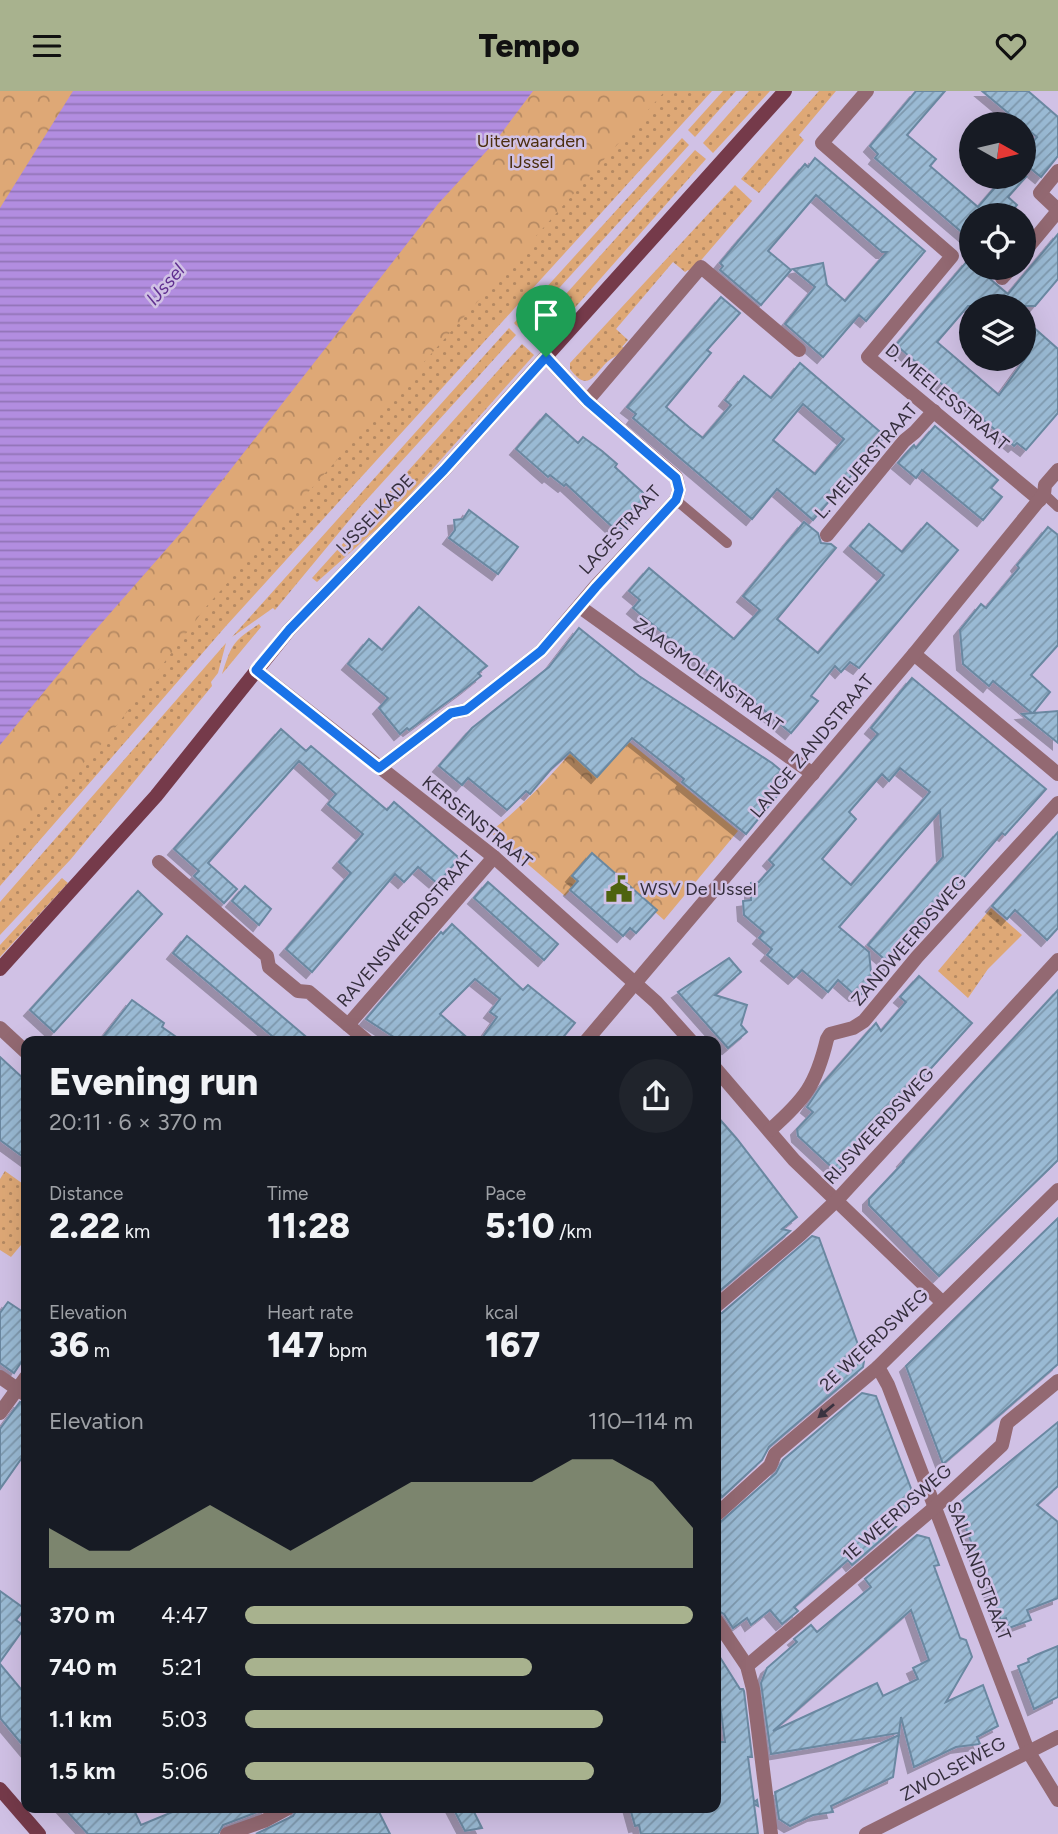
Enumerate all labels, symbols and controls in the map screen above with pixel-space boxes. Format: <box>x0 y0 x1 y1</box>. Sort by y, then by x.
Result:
icon: menu <box>28 27 66 65</box>
text: Tempo <box>478 27 580 65</box>
icon: heart <box>992 27 1030 65</box>
north arrow <box>959 112 1036 189</box>
map controls <box>959 112 1036 371</box>
park label: Uiterwaarden IJssel <box>477 130 585 173</box>
button: locate <box>959 203 1036 280</box>
water label: IJssel <box>141 258 190 310</box>
pin <box>516 285 576 357</box>
button: layers <box>959 294 1036 371</box>
icon: arrive <box>527 296 565 334</box>
street label: D. MEELESSTRAAT <box>881 339 1013 455</box>
street label: L. MEIJERSTRAAT <box>810 399 922 523</box>
street label: IJSSELKADE <box>331 469 419 559</box>
street label: LAGESTRAAT <box>574 481 666 579</box>
street label: ZAAGMOLENSTRAAT <box>629 614 787 736</box>
street label: LANGE ZANDSTRAAT <box>746 670 879 822</box>
street label: KERSENSTRAAT <box>418 771 536 873</box>
street label: RAVENSWEERDSTRAAT <box>332 846 480 1011</box>
street label: ZANDWEERDSWEG <box>847 871 972 1010</box>
public building icon: WSV De IJssel <box>604 874 634 904</box>
place label: WSV De IJssel <box>640 878 757 900</box>
text: Evening run <box>49 1059 258 1105</box>
button: share <box>619 1059 693 1133</box>
street label: RIJSWEERDSWEG <box>819 1063 939 1189</box>
text: 20:11 · 6 × 370 m <box>49 1108 222 1136</box>
text: Distance <box>49 1182 123 1205</box>
text: Time <box>267 1182 308 1205</box>
text: Pace <box>485 1182 526 1205</box>
text: 2.22 <box>49 1205 120 1247</box>
text: 11:28 <box>267 1205 350 1247</box>
text: 5:10 <box>485 1205 555 1247</box>
text: km <box>120 1220 150 1243</box>
text: /km <box>555 1220 592 1243</box>
street label: 2E WEERDSWEG <box>815 1284 933 1396</box>
text: Elevation <box>49 1301 127 1324</box>
text: Heart rate <box>267 1301 353 1324</box>
text: kcal <box>485 1301 518 1324</box>
text: 36 <box>49 1324 89 1366</box>
text: 147 <box>267 1324 324 1366</box>
text: 167 <box>485 1324 540 1366</box>
text: m <box>89 1339 110 1362</box>
text: bpm <box>324 1339 367 1362</box>
one-way arrow <box>817 1403 835 1419</box>
text: Elevation <box>49 1407 144 1435</box>
text: 110–114 m <box>588 1407 693 1435</box>
street label: 1E WEERDSWEG <box>838 1459 956 1566</box>
street label: SALLANDSTRAAT <box>942 1499 1016 1644</box>
text: 370 m <box>49 1601 115 1629</box>
text: 4:47 <box>161 1601 208 1629</box>
text: 740 m <box>49 1653 117 1681</box>
text: 5:21 <box>161 1653 202 1681</box>
text: 1.1 km <box>49 1705 112 1733</box>
text: 5:03 <box>161 1705 207 1733</box>
street label: ZWOLSEWEG <box>897 1732 1009 1806</box>
text: 1.5 km <box>49 1757 116 1785</box>
text: 5:06 <box>161 1757 208 1785</box>

